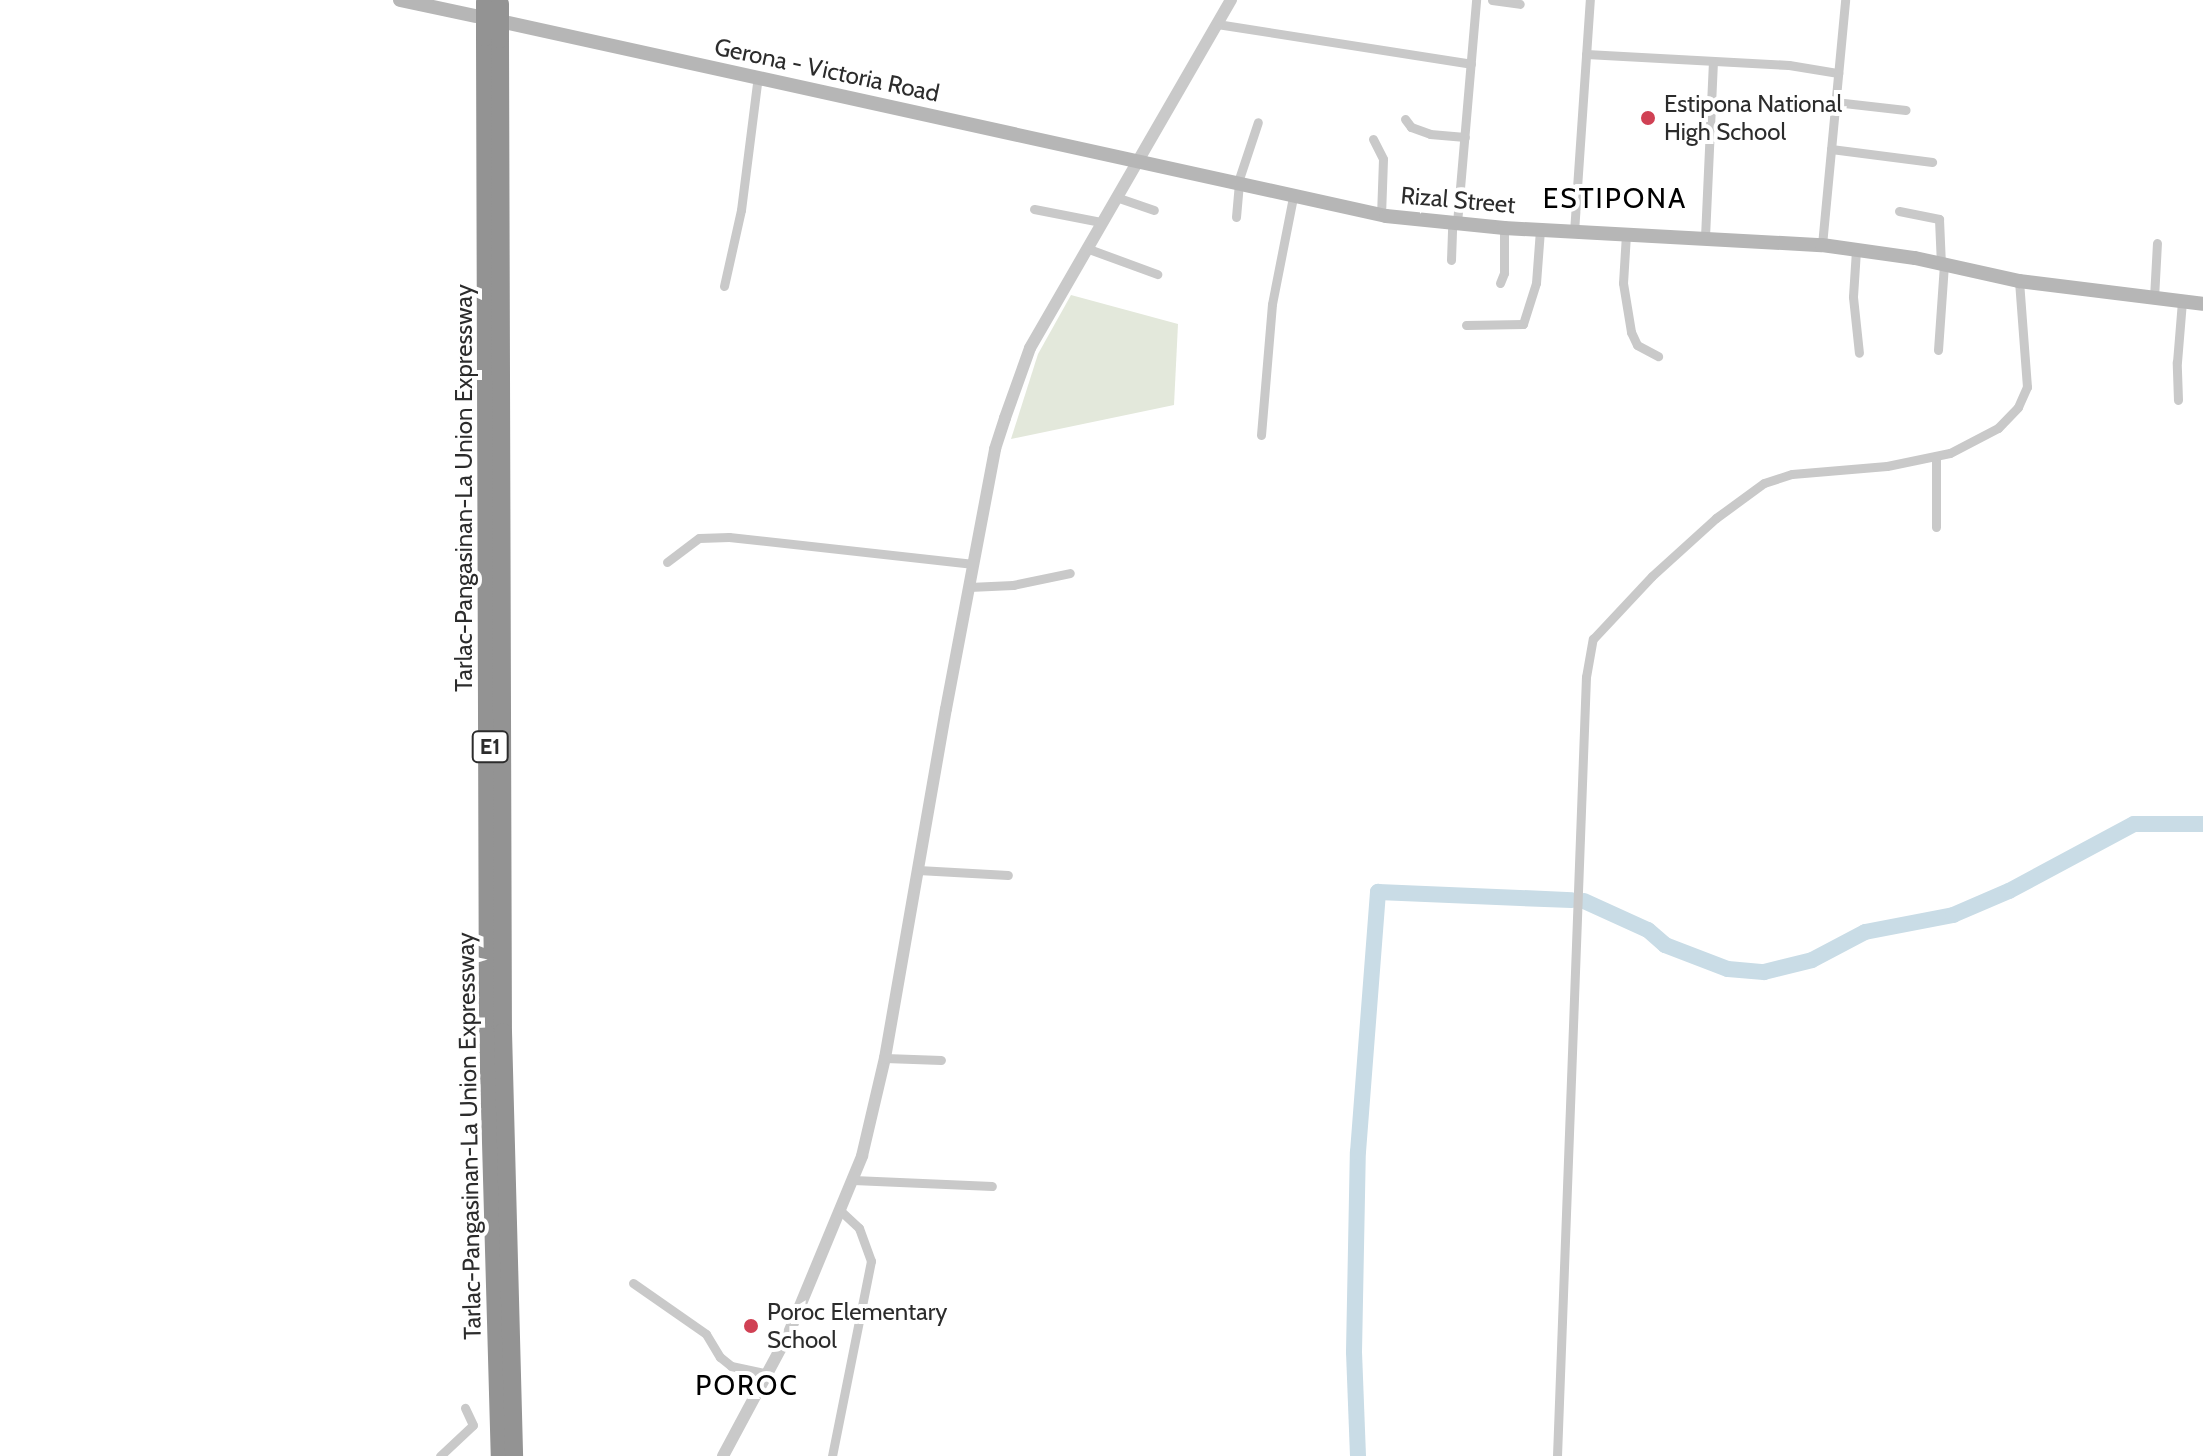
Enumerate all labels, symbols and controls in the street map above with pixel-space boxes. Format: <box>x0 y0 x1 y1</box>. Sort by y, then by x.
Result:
street label: Gerona - Victoria Road <box>712 32 942 108</box>
place label: Estipona National High School <box>1664 90 1842 146</box>
marker: Estipona National High School <box>1639 109 1657 127</box>
street label: Rizal Street <box>1399 181 1517 219</box>
district label: ESTIPONA <box>1543 181 1687 215</box>
street label: Tarlac-Pangasinan-La Union Expressway <box>450 284 478 692</box>
road number: E1 <box>470 729 510 765</box>
street label: Tarlac-Pangasinan-La Union Expressway <box>451 932 487 1340</box>
place label: Poroc Elementary School <box>767 1298 947 1354</box>
marker: Poroc Elementary School <box>742 1317 760 1335</box>
district label: POROC <box>695 1368 799 1402</box>

